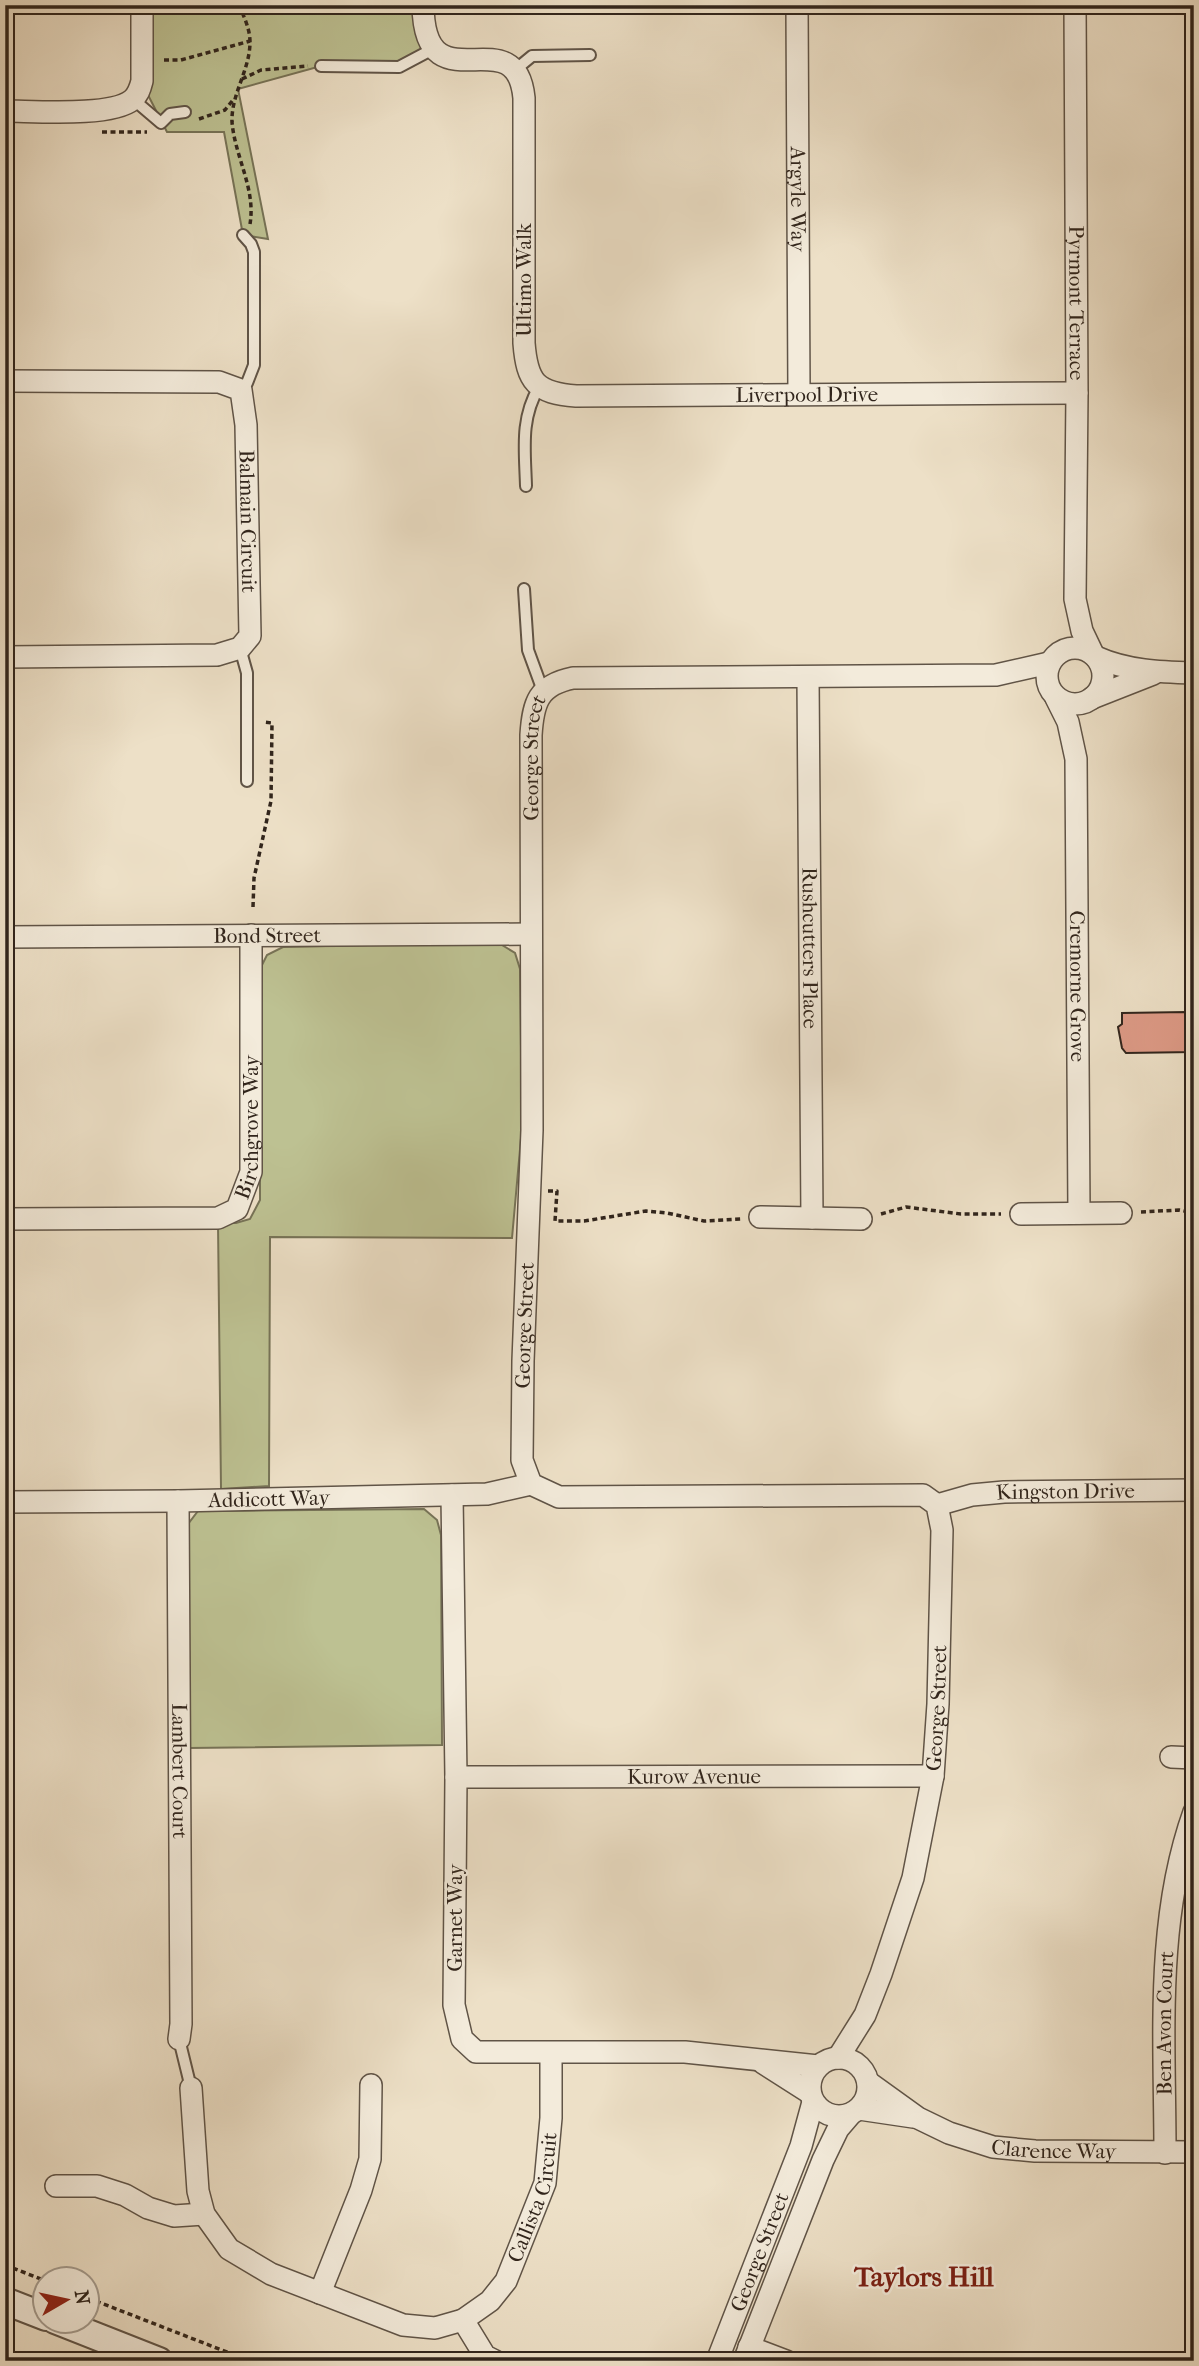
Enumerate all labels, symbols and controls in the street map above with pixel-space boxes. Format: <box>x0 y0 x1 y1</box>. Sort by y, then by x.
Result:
street label: Argyle Way <box>786 145 810 252</box>
street label: Ultimo Walk <box>512 223 536 337</box>
street label: Pyrmont Terrace <box>1064 226 1089 380</box>
street label: Liverpool Drive <box>735 382 878 407</box>
street label: Balmain Circuit <box>234 449 261 594</box>
street label: George Street <box>519 690 551 821</box>
street label: Rushcutters Place <box>797 867 823 1029</box>
street label: Cremorne Grove <box>1065 910 1090 1062</box>
street label: Bond Street <box>213 923 321 948</box>
street label: Birchgrove Way <box>230 1054 263 1202</box>
street label: George Street <box>511 1261 539 1389</box>
street label: Kingston Drive <box>995 1479 1135 1505</box>
street label: Addicott Way <box>207 1486 331 1512</box>
street label: George Street <box>921 1644 951 1772</box>
street label: Lambert Court <box>167 1703 192 1839</box>
street label: Kurow Avenue <box>627 1764 761 1789</box>
street label: Garnet Way <box>443 1863 467 1972</box>
street label: Ben Avon Court <box>1152 1950 1179 2095</box>
street label: Callista Circuit <box>503 2131 562 2266</box>
street label: Clarence Way <box>990 2135 1117 2164</box>
street label: George Street <box>725 2188 794 2315</box>
district label: Taylors Hill <box>853 2260 994 2293</box>
north arrow <box>32 2264 102 2334</box>
text: N <box>70 2289 94 2307</box>

